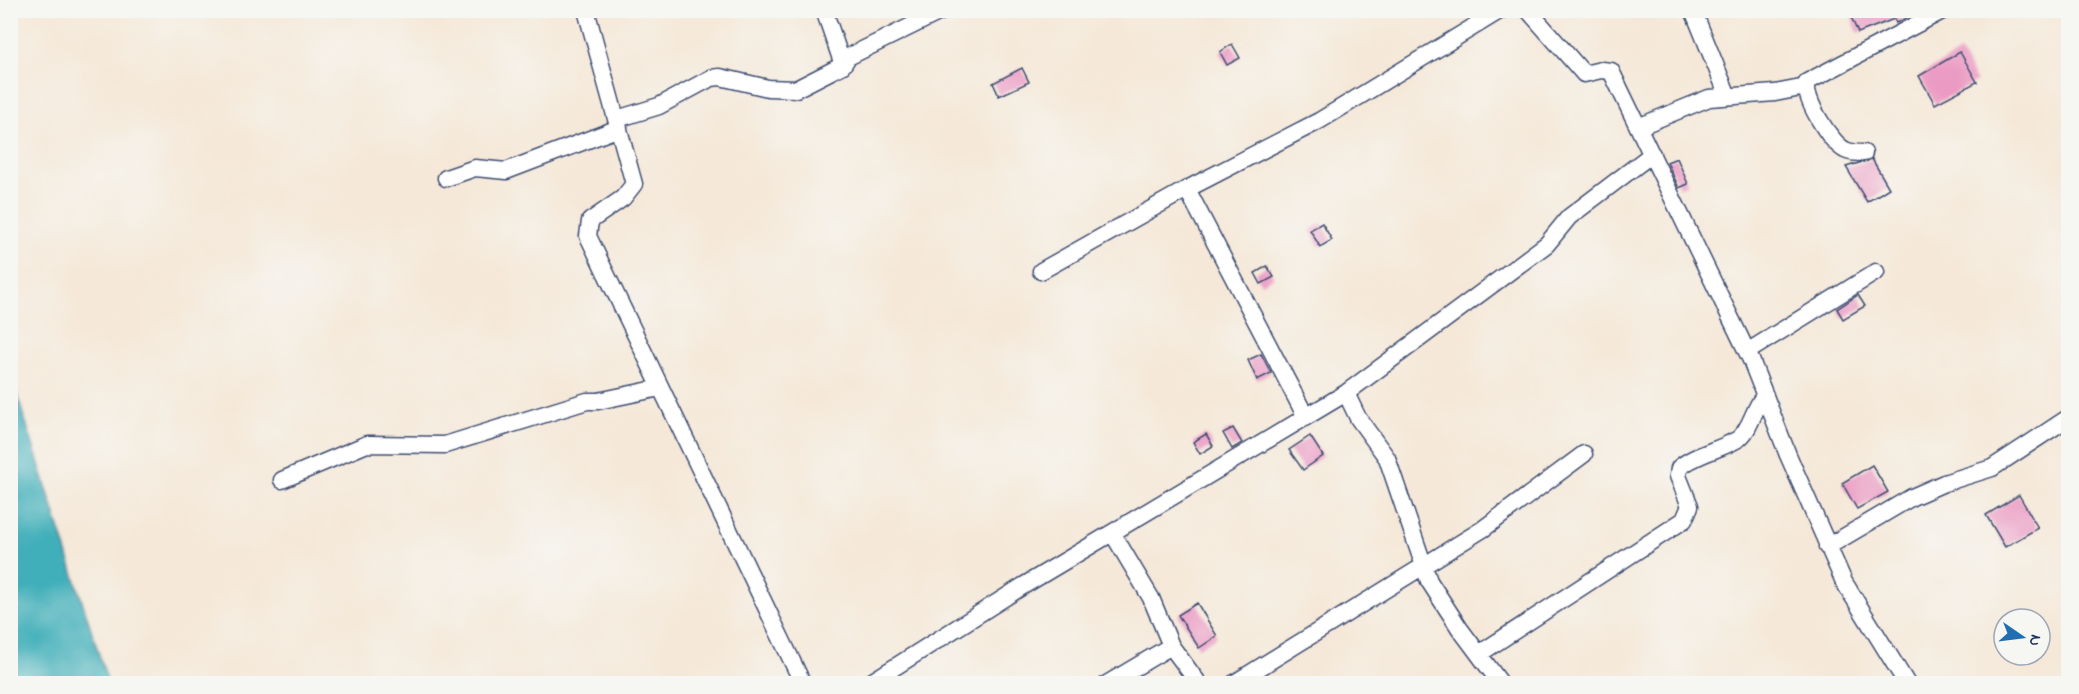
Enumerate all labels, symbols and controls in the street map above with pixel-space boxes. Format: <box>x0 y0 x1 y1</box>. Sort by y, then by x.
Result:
north arrow <box>1992 607 2052 667</box>
text: N <box>2022 632 2048 648</box>

